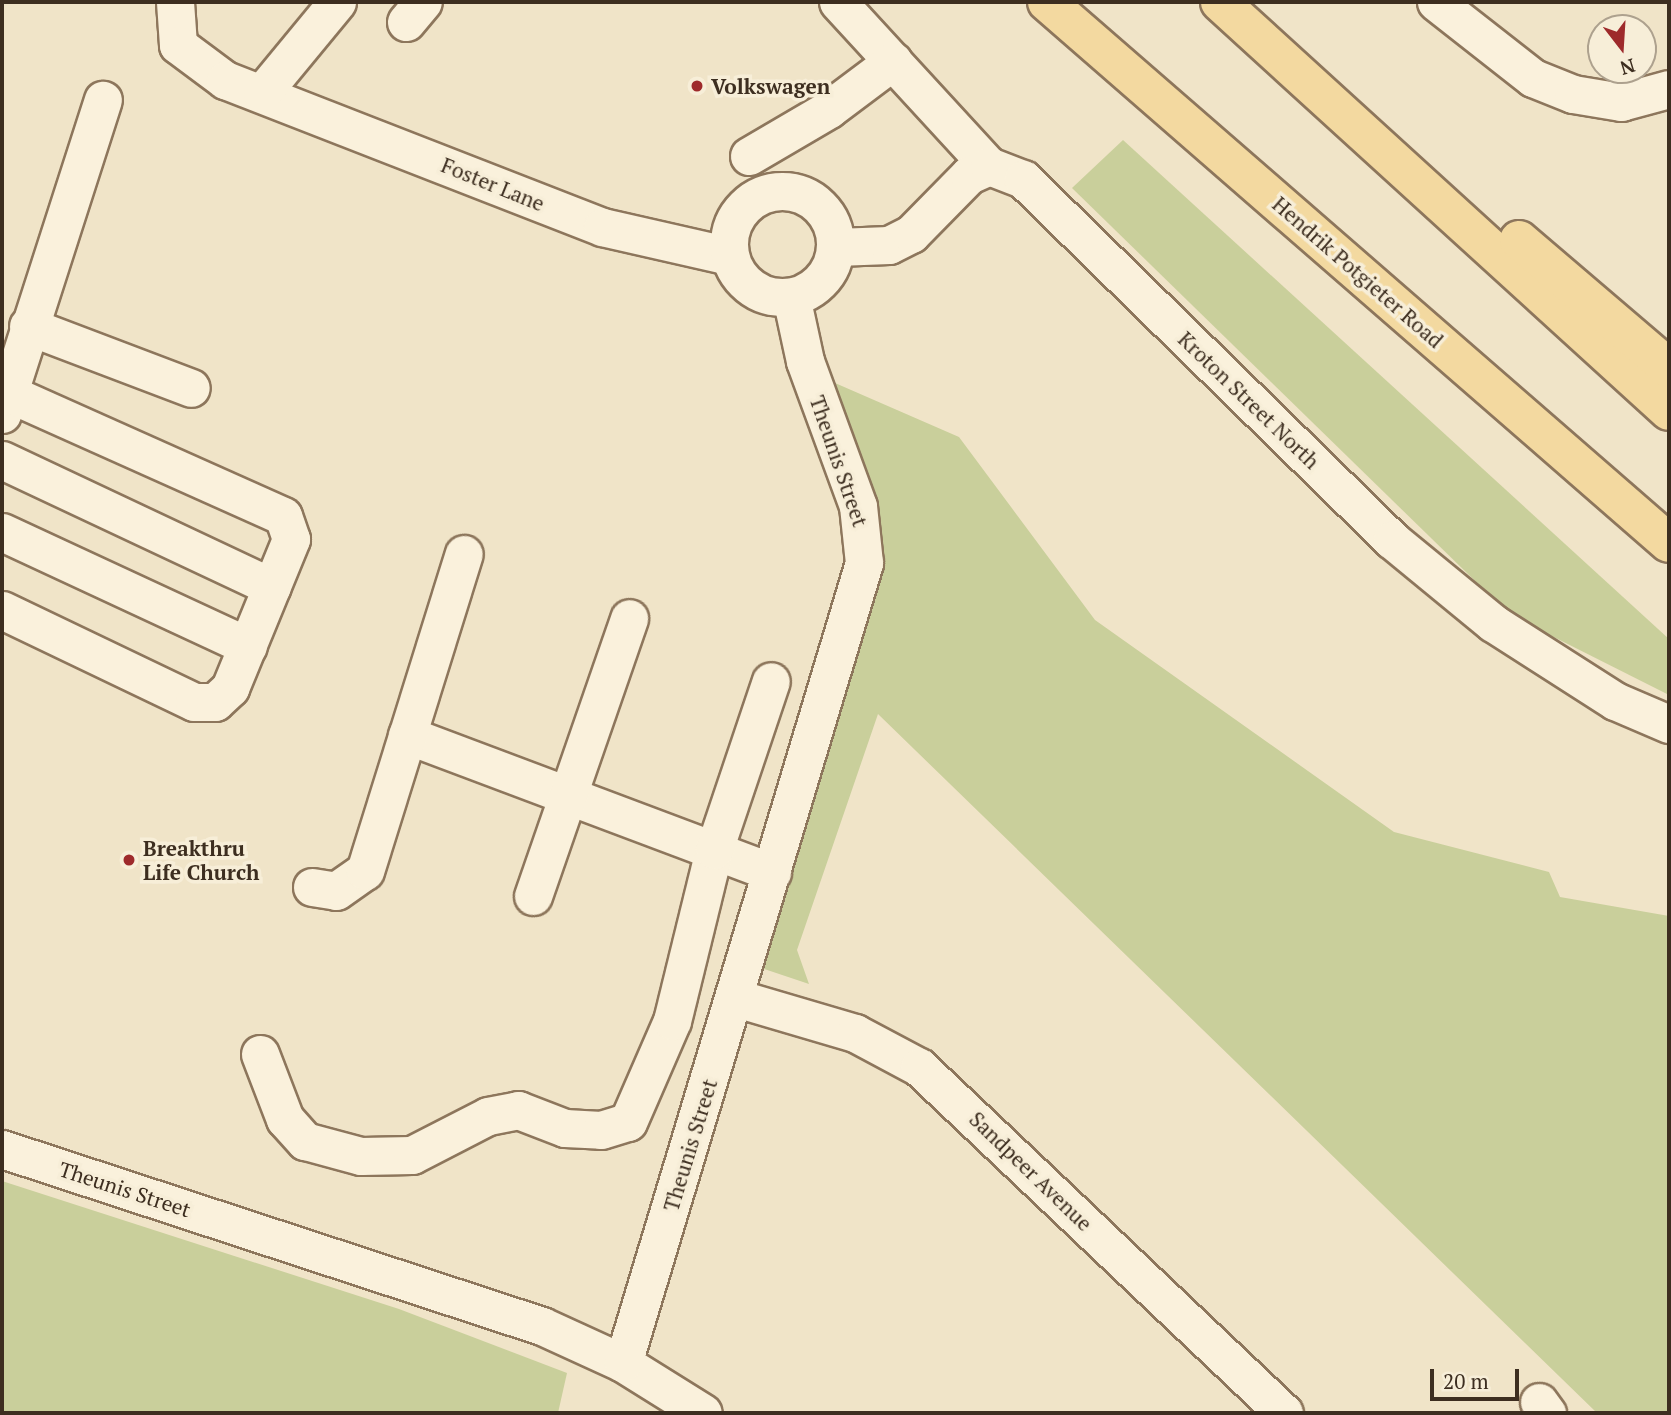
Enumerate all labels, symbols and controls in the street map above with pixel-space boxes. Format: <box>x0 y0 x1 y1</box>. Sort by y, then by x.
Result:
north arrow <box>1587 14 1657 84</box>
text: N <box>1617 54 1638 82</box>
place label: Volkswagen <box>711 73 830 99</box>
marker: Volkswagen <box>689 78 705 94</box>
street label: Foster Lane <box>438 152 548 216</box>
street label: Hendrik Potgieter Road <box>1268 191 1448 353</box>
street label: Kroton Street North <box>1173 326 1325 474</box>
street label: Theunis Street <box>805 392 873 530</box>
place label: Breakthru Life Church <box>143 835 260 885</box>
marker: Breakthru Life Church <box>121 852 137 868</box>
street label: Theunis Street <box>658 1076 722 1214</box>
street label: Sandpeer Avenue <box>964 1106 1098 1236</box>
street label: Theunis Street <box>56 1156 194 1222</box>
scale bar <box>1433 1356 1522 1400</box>
text: 20 m <box>1443 1367 1489 1395</box>

